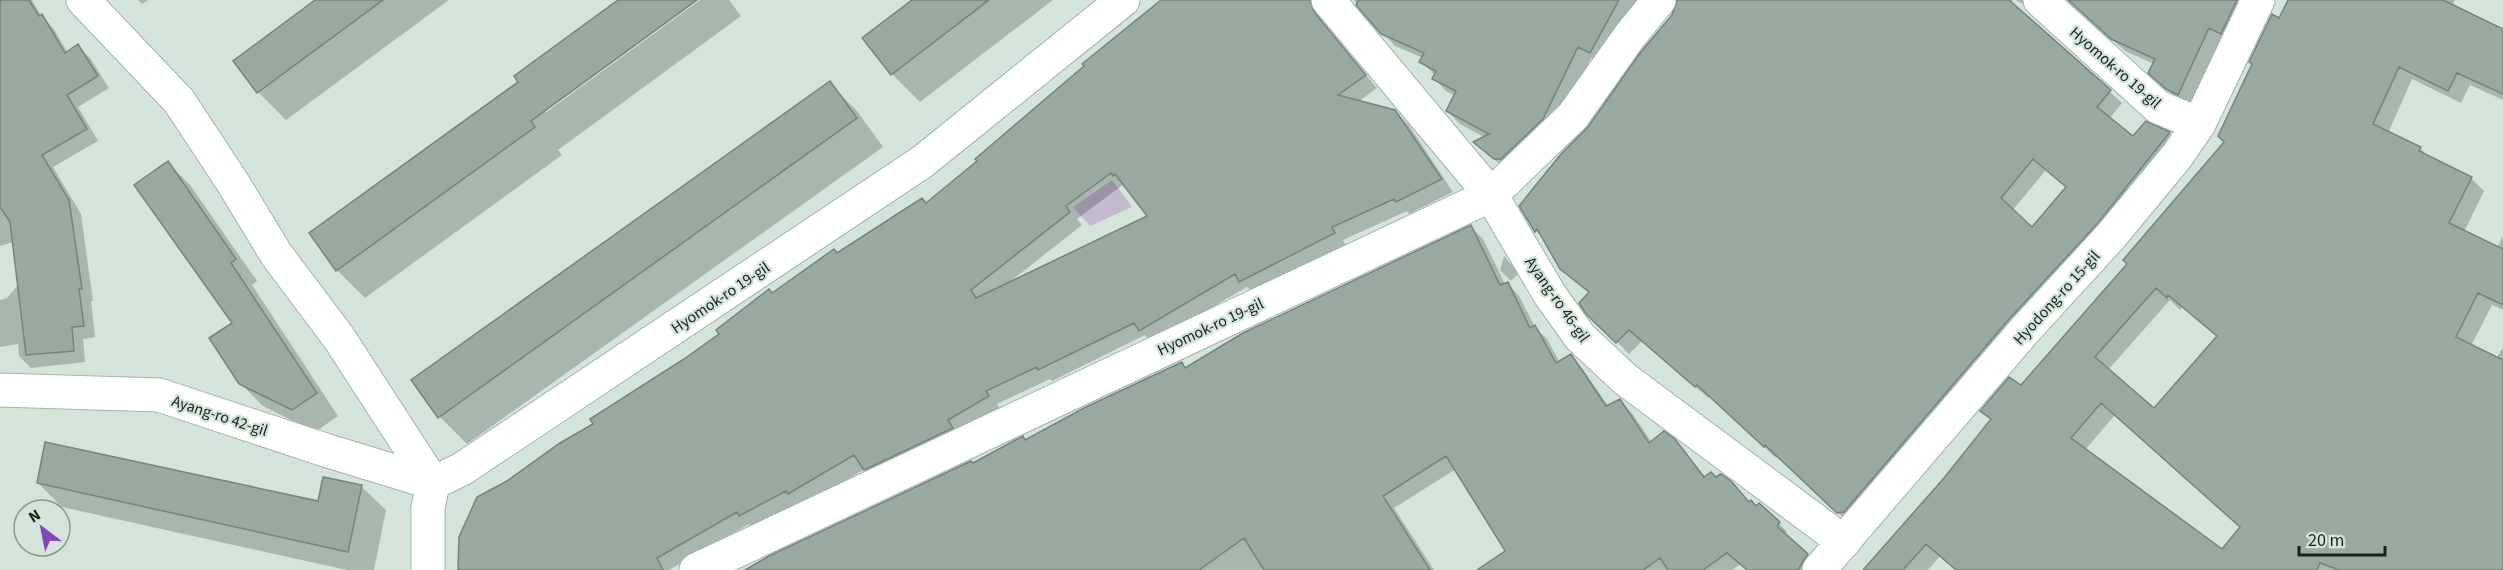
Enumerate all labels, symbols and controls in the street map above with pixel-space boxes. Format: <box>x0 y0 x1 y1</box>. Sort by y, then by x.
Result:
street label: Hyomok-ro 19-gil <box>2065 22 2166 114</box>
street label: Hyodong-ro 15-gil <box>2008 246 2105 350</box>
street label: Ayang-ro 46-gil <box>1520 252 1595 347</box>
street label: Hyomok-ro 19-gil <box>667 257 774 339</box>
street label: Hyomok-ro 19-gil <box>1154 293 1267 361</box>
street label: Ayang-ro 42-gil <box>169 390 271 442</box>
north arrow <box>12 498 72 558</box>
text: N <box>24 504 45 528</box>
scale bar <box>2299 519 2384 557</box>
text: 20 m <box>2308 528 2344 553</box>

